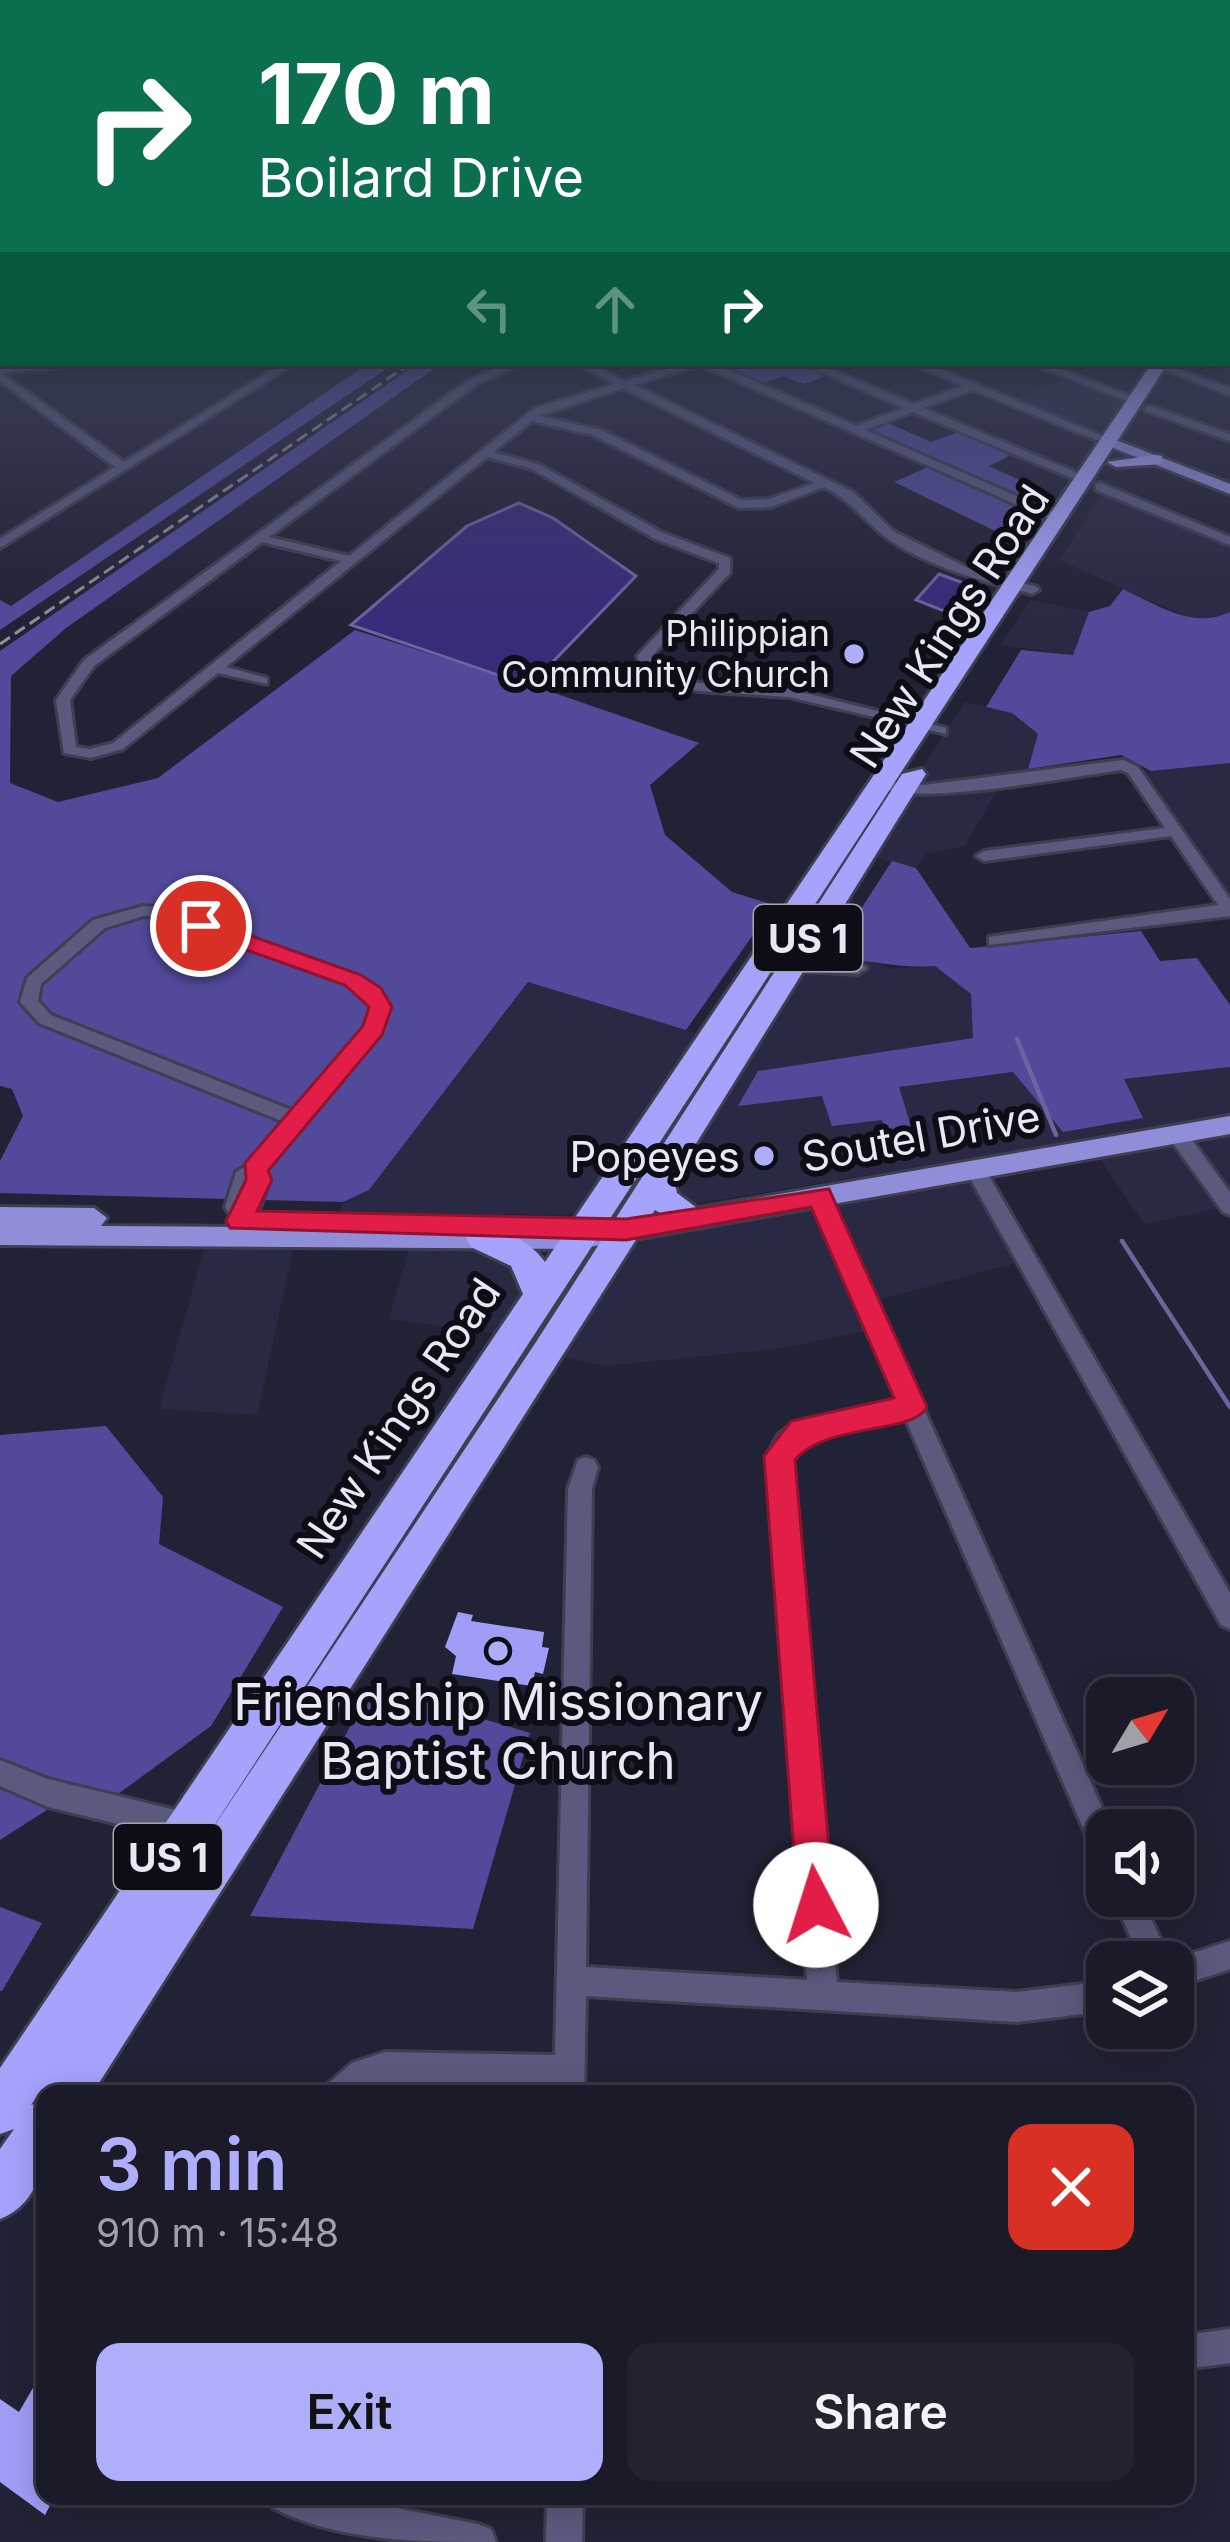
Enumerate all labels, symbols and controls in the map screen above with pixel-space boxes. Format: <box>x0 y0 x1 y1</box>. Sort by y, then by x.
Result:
text: 170 m <box>258 43 495 144</box>
icon: right <box>60 48 216 204</box>
text: Boilard Drive <box>258 145 584 210</box>
icon: left <box>456 276 522 342</box>
icon: ahead <box>582 276 648 342</box>
icon: right <box>708 276 774 342</box>
street label: New Kings Road <box>839 475 1059 777</box>
place label: Philippian Community Church <box>501 611 830 696</box>
marker: Philippian Community Church <box>841 641 867 667</box>
pin <box>150 875 252 977</box>
icon: arrive <box>168 893 234 959</box>
road number: US 1 <box>754 905 862 971</box>
street label: Soutel Drive <box>798 1090 1044 1182</box>
place label: Popeyes <box>569 1131 740 1182</box>
marker: Popeyes <box>751 1143 777 1169</box>
street label: New Kings Road <box>286 1268 510 1568</box>
marker: Friendship Missionary Baptist Church <box>485 1638 511 1664</box>
place label: Friendship Missionary Baptist Church <box>233 1671 763 1791</box>
north arrow <box>1086 1677 1194 1785</box>
map controls <box>1086 1677 1194 2049</box>
button: sound <box>1086 1809 1194 1917</box>
road number: US 1 <box>114 1824 222 1890</box>
position arrow <box>753 1842 879 1968</box>
button: layers <box>1086 1941 1194 2049</box>
text: 3 min <box>96 2120 288 2207</box>
button: close <box>1008 2124 1134 2250</box>
text: 910 m · 15:48 <box>96 2209 339 2256</box>
button: Exit <box>96 2343 603 2481</box>
button: Share <box>627 2343 1134 2481</box>

